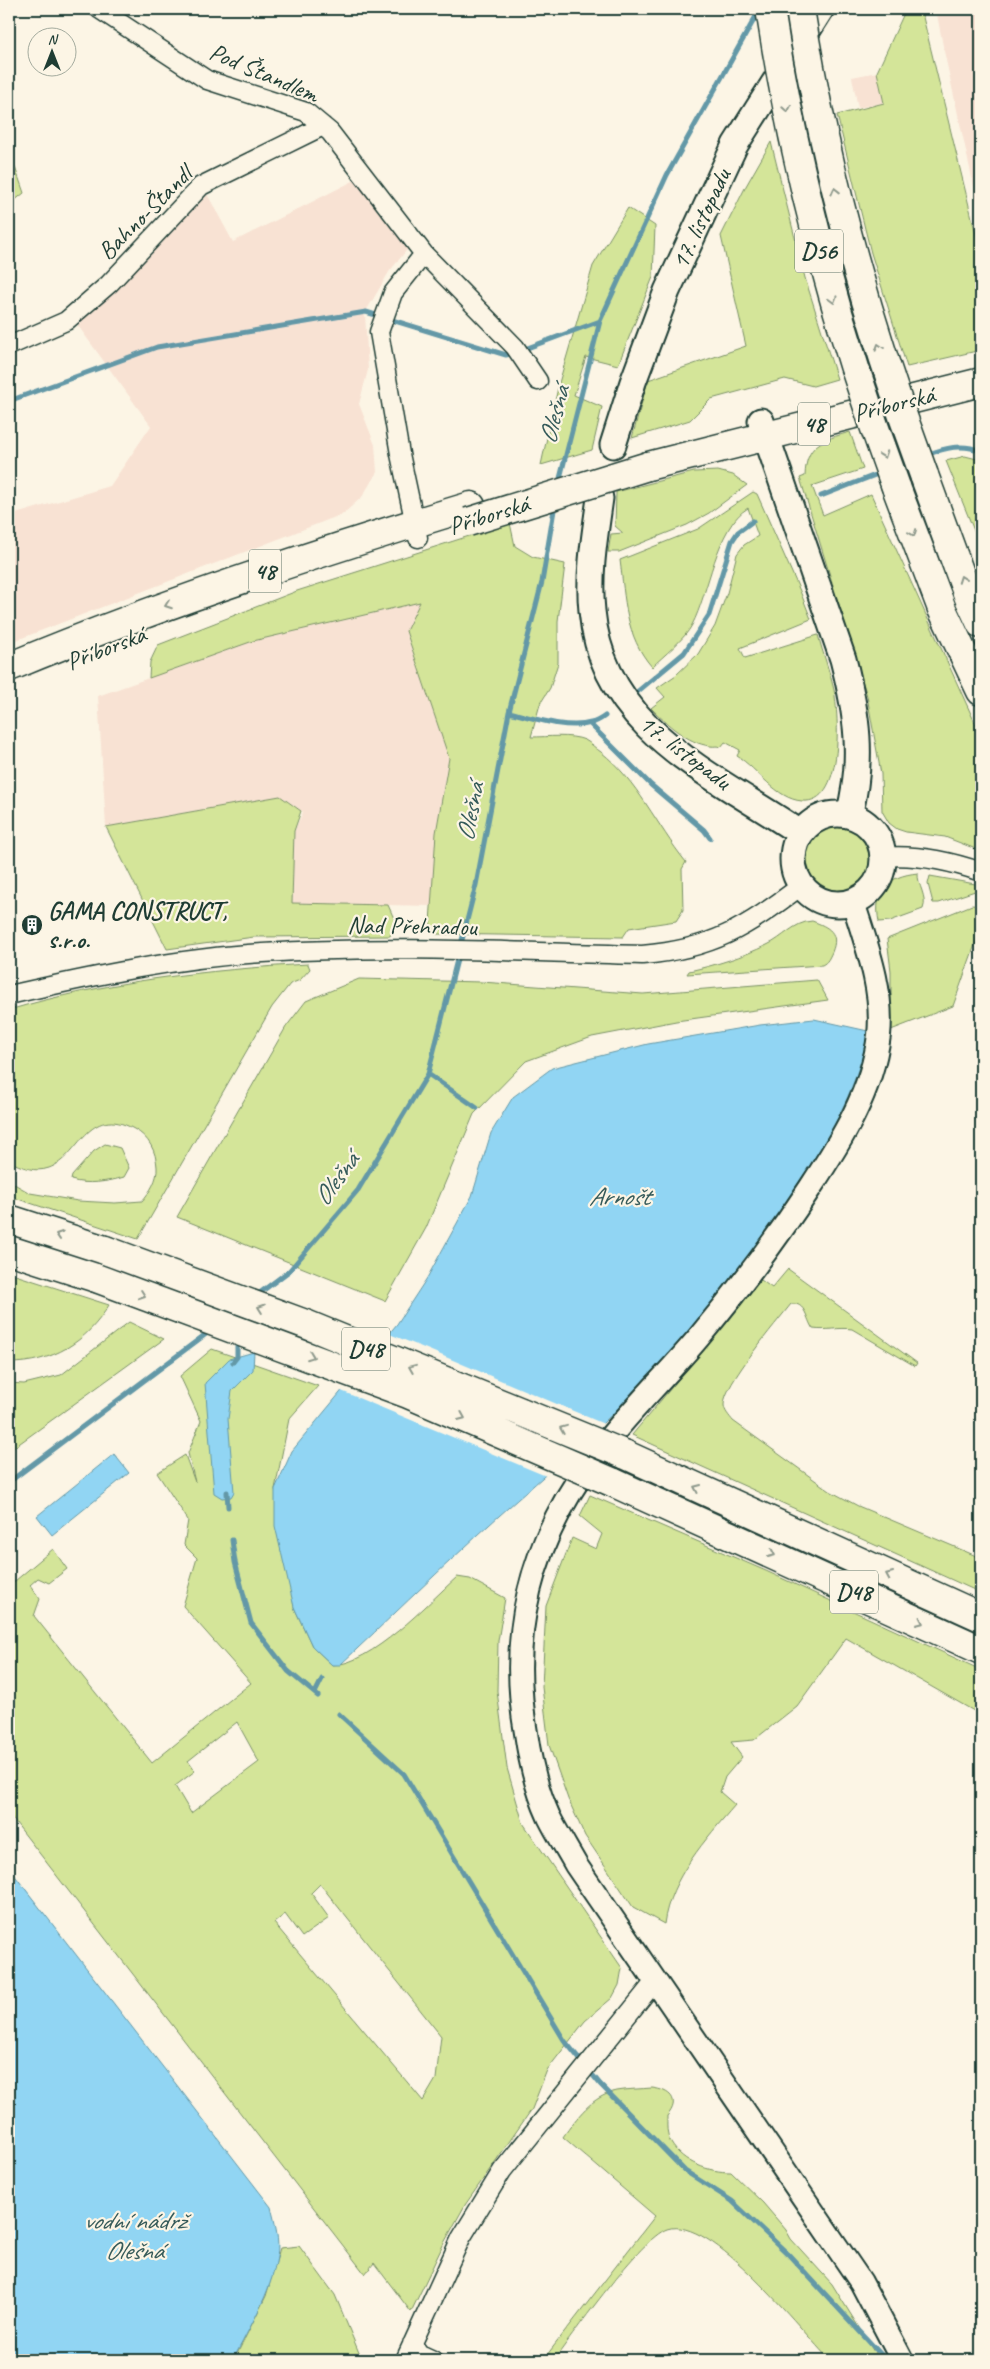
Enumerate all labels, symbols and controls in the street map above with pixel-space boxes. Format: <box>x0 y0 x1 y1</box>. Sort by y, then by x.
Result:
north arrow <box>28 28 78 78</box>
text: N <box>48 31 59 48</box>
street label: Pod Štandlem <box>205 36 325 111</box>
one-way arrow <box>781 104 791 113</box>
street label: Bahno-Štandl <box>91 156 202 267</box>
street label: 17. listopadu <box>664 162 739 274</box>
one-way arrow <box>831 187 841 195</box>
road number: D56 <box>795 230 843 272</box>
one-way arrow <box>828 296 838 304</box>
one-way arrow <box>875 343 885 352</box>
water label: Olešná <box>531 376 579 447</box>
street label: Příborská <box>850 378 940 430</box>
road number: 48 <box>798 402 830 446</box>
one-way arrow <box>878 450 888 458</box>
street label: Příborská <box>445 487 535 542</box>
one-way arrow <box>907 528 917 536</box>
road number: 48 <box>249 550 281 592</box>
one-way arrow <box>958 575 968 584</box>
one-way arrow <box>165 599 173 609</box>
street label: Příborská <box>62 618 152 678</box>
street label: 17. listopadu <box>633 707 739 798</box>
water label: Olešná <box>448 774 493 844</box>
place label: GAMA CONSTRUCT, s.r.o. <box>48 895 229 956</box>
street label: Nad Přehradou <box>347 909 479 943</box>
building icon: GAMA CONSTRUCT, s.r.o. <box>20 913 44 937</box>
water label: Olešná <box>306 1140 370 1212</box>
water label: Arnošt <box>589 1180 655 1213</box>
one-way arrow <box>55 1231 63 1241</box>
one-way arrow <box>137 1289 145 1299</box>
one-way arrow <box>257 1304 266 1314</box>
road number: D48 <box>342 1328 390 1370</box>
one-way arrow <box>306 1350 315 1360</box>
one-way arrow <box>409 1363 417 1373</box>
one-way arrow <box>457 1410 466 1421</box>
one-way arrow <box>559 1425 568 1436</box>
one-way arrow <box>693 1483 702 1494</box>
one-way arrow <box>767 1548 776 1559</box>
road number: D48 <box>830 1570 878 1614</box>
one-way arrow <box>885 1571 894 1581</box>
one-way arrow <box>915 1616 924 1626</box>
water label: vodní nádrž Olešná <box>83 2204 192 2267</box>

